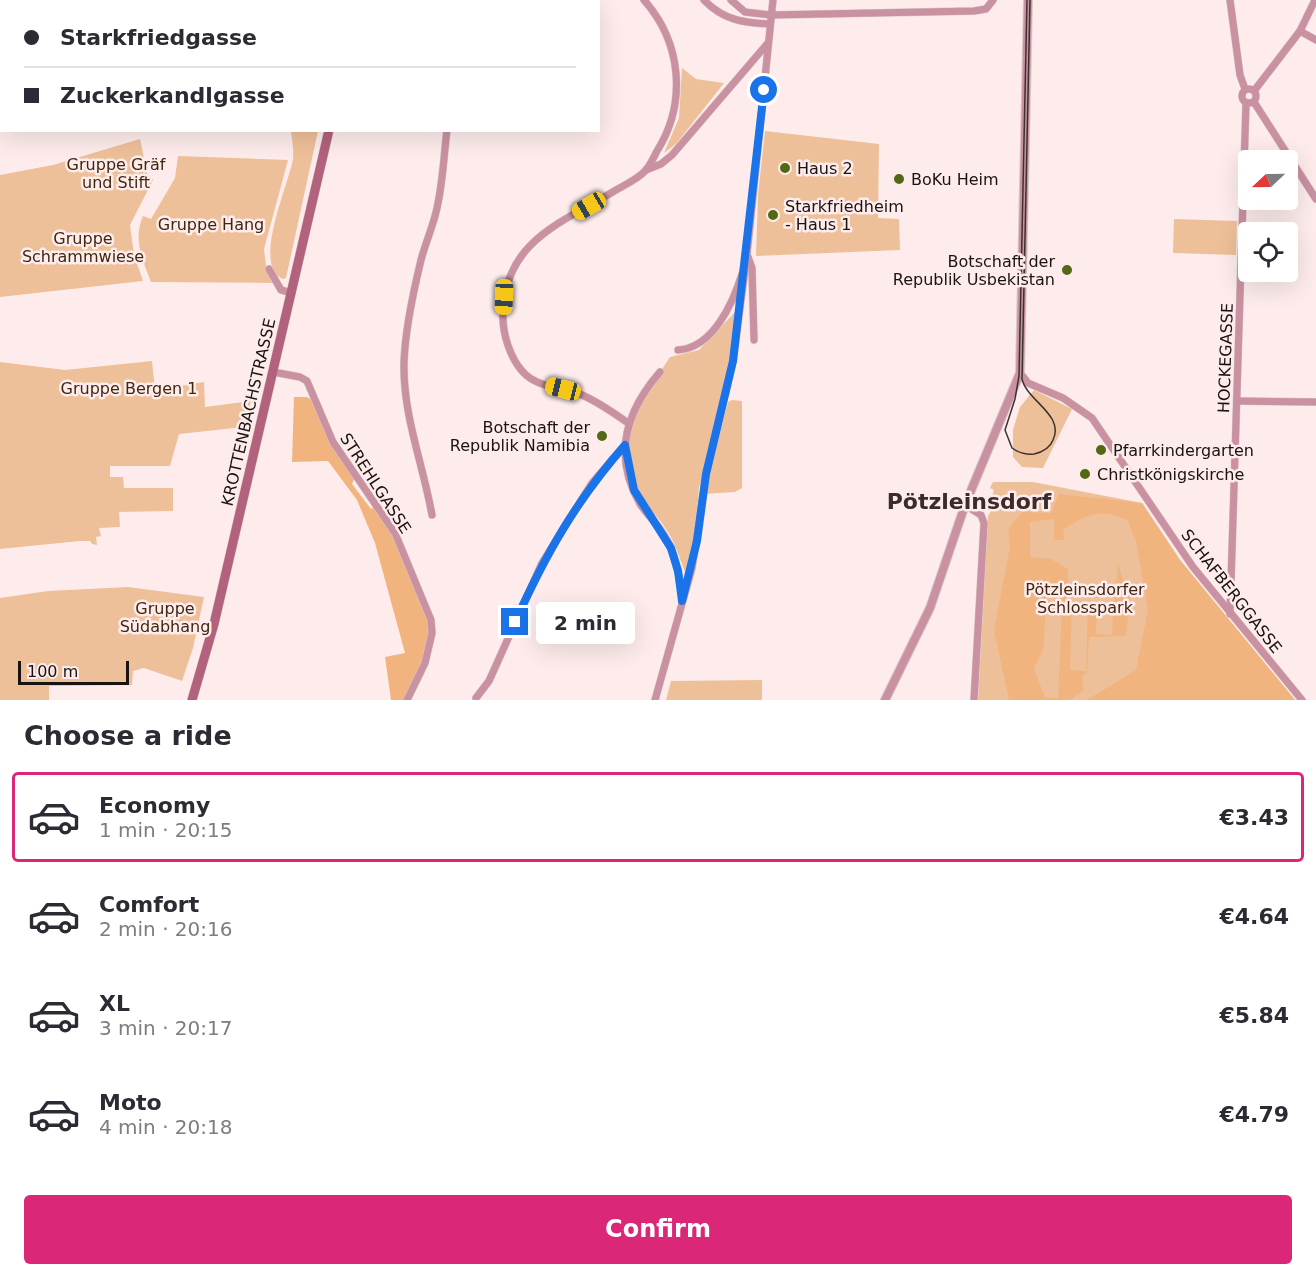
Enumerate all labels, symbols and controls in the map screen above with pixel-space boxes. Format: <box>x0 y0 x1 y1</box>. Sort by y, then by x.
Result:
text: Starkfriedgasse <box>60 25 257 50</box>
route start <box>750 76 777 103</box>
text: Zuckerkandlgasse <box>60 83 285 108</box>
north arrow <box>1238 150 1298 210</box>
map controls <box>1238 150 1298 282</box>
park label: Gruppe Gräf und Stift <box>67 155 166 192</box>
place label: Haus 2 <box>797 159 853 178</box>
marker: Haus 2 <box>778 161 792 175</box>
place label: BoKu Heim <box>911 170 999 189</box>
marker: BoKu Heim <box>892 172 906 186</box>
car <box>569 189 609 223</box>
place label: Starkfriedheim - Haus 1 <box>785 197 904 234</box>
marker: Starkfriedheim - Haus 1 <box>766 208 780 222</box>
park label: Gruppe Hang <box>158 215 264 234</box>
button: locate <box>1238 222 1298 282</box>
park label: Gruppe Schrammwiese <box>22 229 144 266</box>
place label: Botschaft der Republik Usbekistan <box>893 252 1055 289</box>
marker: Botschaft der Republik Usbekistan <box>1060 263 1074 277</box>
car <box>494 279 514 315</box>
street label: HOCKEGASSE <box>1214 303 1237 413</box>
street label: KROTTENBACHSTRASSE <box>218 316 279 508</box>
car <box>543 376 583 402</box>
park label: Gruppe Bergen 1 <box>61 379 197 398</box>
place label: Botschaft der Republik Namibia <box>450 418 590 455</box>
marker: Botschaft der Republik Namibia <box>595 429 609 443</box>
street label: STREHLGASSE <box>336 430 415 537</box>
place label: Pfarrkindergarten <box>1113 441 1254 460</box>
marker: Pfarrkindergarten <box>1094 443 1108 457</box>
place label: Christkönigskirche <box>1097 465 1244 484</box>
marker: Christkönigskirche <box>1078 467 1092 481</box>
district label: Pötzleinsdorf <box>887 489 1052 514</box>
street label: SCHAFBERGGASSE <box>1177 526 1286 657</box>
park label: Pötzleinsdorfer Schlosspark <box>1025 580 1145 617</box>
park label: Gruppe Südabhang <box>120 599 210 636</box>
callout: 2 min <box>536 601 635 643</box>
route end <box>501 608 528 635</box>
text: 2 min <box>554 611 617 635</box>
scale bar <box>18 658 129 686</box>
text: 100 m <box>27 662 78 681</box>
text: Choose a ride <box>24 720 232 751</box>
icon: car <box>27 790 81 844</box>
text: Economy <box>99 793 210 818</box>
text: €3.43 <box>1219 805 1289 830</box>
text: 1 min · 20:15 <box>99 818 233 842</box>
icon: car <box>27 889 81 943</box>
text: Comfort <box>99 892 199 917</box>
text: €4.64 <box>1219 904 1289 929</box>
text: 2 min · 20:16 <box>99 917 233 941</box>
icon: car <box>27 988 81 1042</box>
text: XL <box>99 991 130 1016</box>
text: €5.84 <box>1219 1003 1289 1028</box>
text: 3 min · 20:17 <box>99 1016 233 1040</box>
icon: car <box>27 1087 81 1141</box>
text: Moto <box>99 1090 162 1115</box>
text: €4.79 <box>1219 1102 1289 1127</box>
text: 4 min · 20:18 <box>99 1115 233 1139</box>
button: Confirm <box>24 1195 1292 1264</box>

